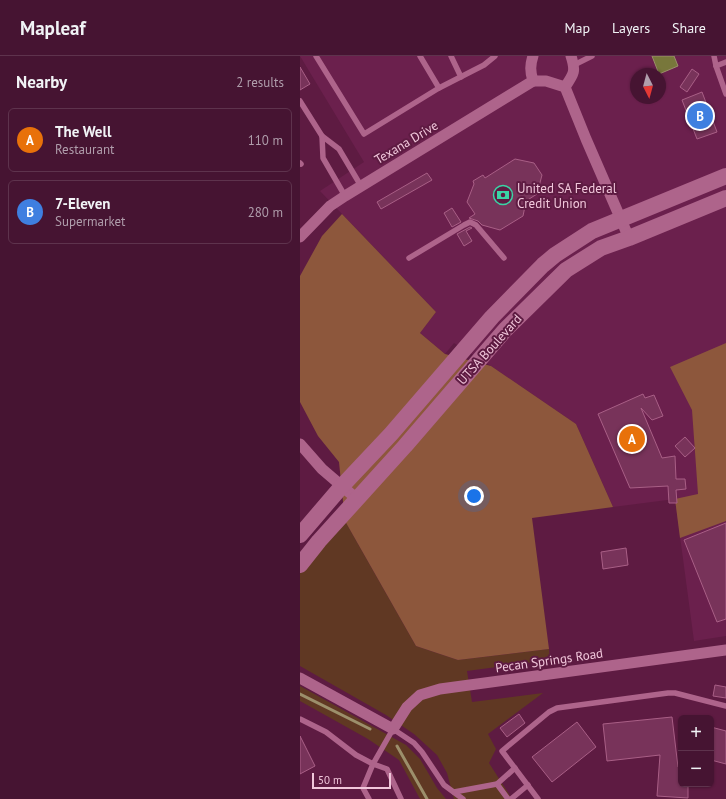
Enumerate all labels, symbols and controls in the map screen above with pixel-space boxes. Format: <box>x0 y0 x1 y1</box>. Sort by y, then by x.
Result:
text: Mapleaf <box>20 16 86 40</box>
text: Map <box>564 19 590 37</box>
text: Layers <box>612 19 650 37</box>
text: Share <box>672 19 706 37</box>
north arrow <box>630 68 666 104</box>
text: Nearby <box>16 71 67 93</box>
text: 2 results <box>236 74 284 91</box>
pin: B <box>687 101 713 131</box>
street label: Texana Drive <box>371 117 441 168</box>
text: The Well <box>55 122 111 141</box>
text: A <box>26 132 34 149</box>
text: 110 m <box>248 132 283 149</box>
text: Restaurant <box>55 141 114 158</box>
place label: United SA Federal Credit Union <box>517 180 617 212</box>
bank icon: United SA Federal Credit Union <box>492 184 514 206</box>
text: 7-Eleven <box>55 194 110 213</box>
text: B <box>26 204 34 221</box>
text: 280 m <box>248 204 283 221</box>
text: Supermarket <box>55 213 125 230</box>
street label: UTSA Boulevard <box>453 311 525 388</box>
pin: A <box>619 424 645 454</box>
your location <box>464 486 484 506</box>
street label: Pecan Springs Road <box>494 645 604 676</box>
map controls <box>678 715 714 787</box>
button: + <box>678 715 714 751</box>
button: − <box>678 751 714 787</box>
scale bar <box>312 771 391 790</box>
text: 50 m <box>318 773 342 787</box>

